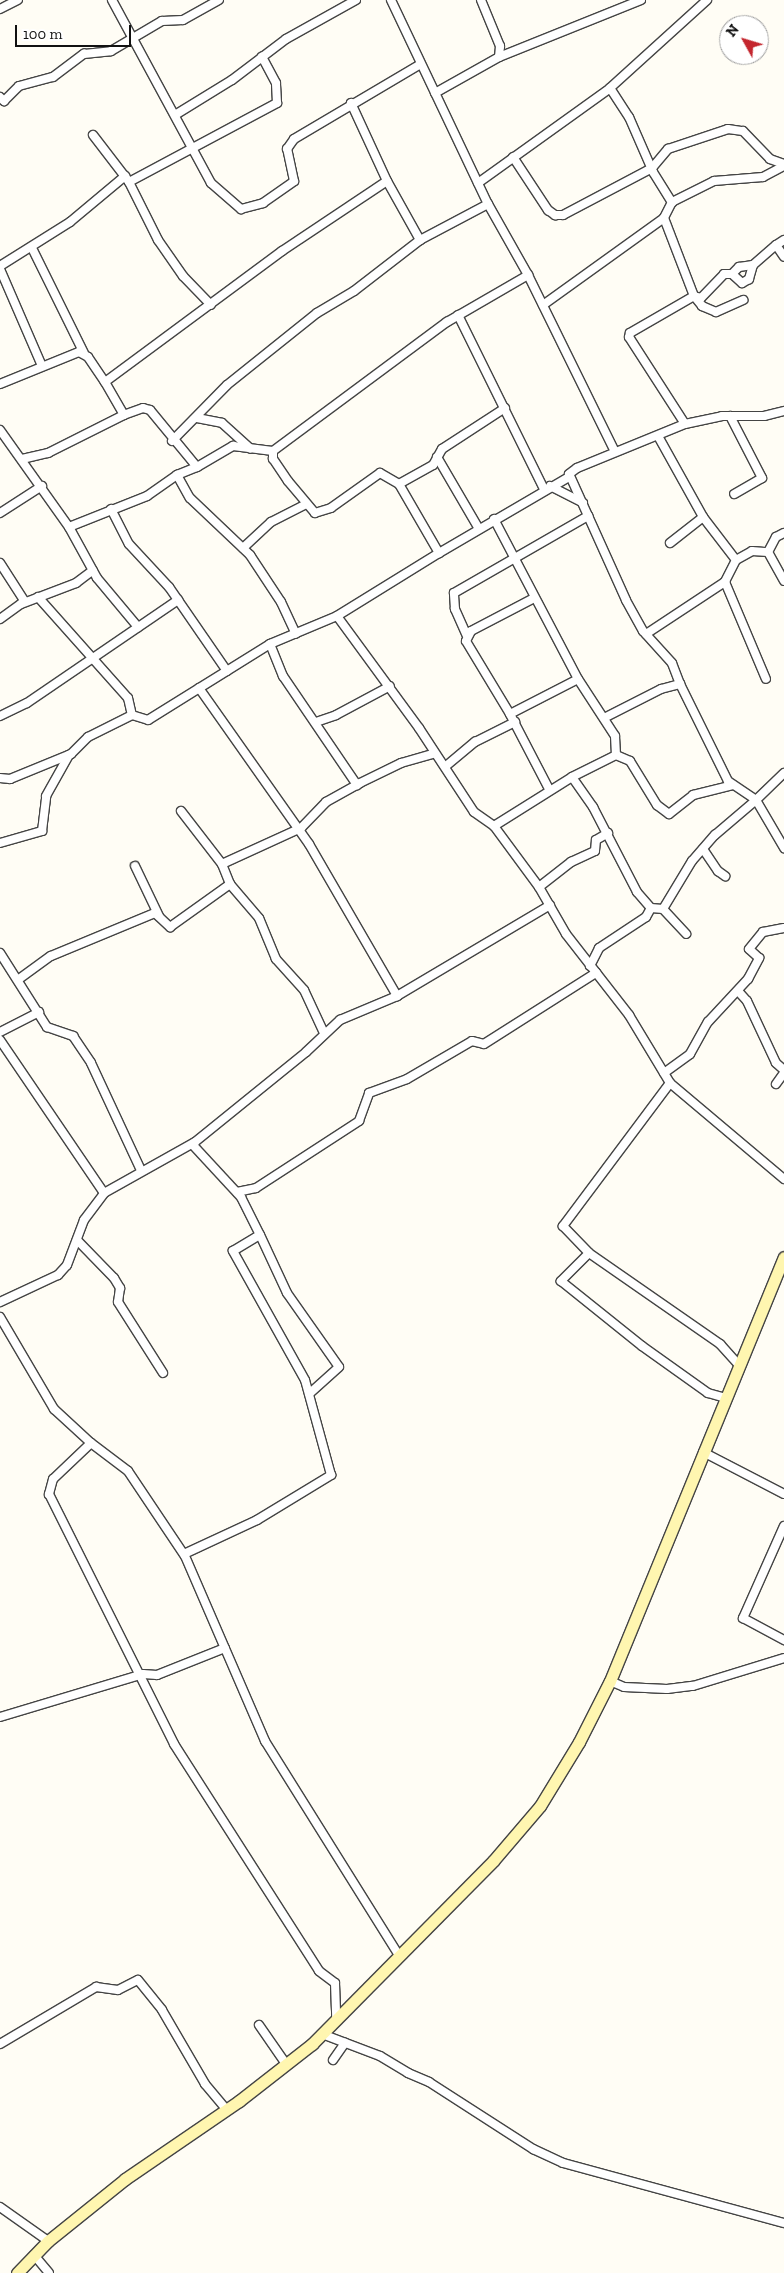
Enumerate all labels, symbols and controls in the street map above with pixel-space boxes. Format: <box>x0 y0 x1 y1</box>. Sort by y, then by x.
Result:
scale bar <box>18 15 134 47</box>
north arrow <box>719 15 769 65</box>
text: N <box>723 21 743 40</box>
text: 100 m <box>23 25 62 43</box>

